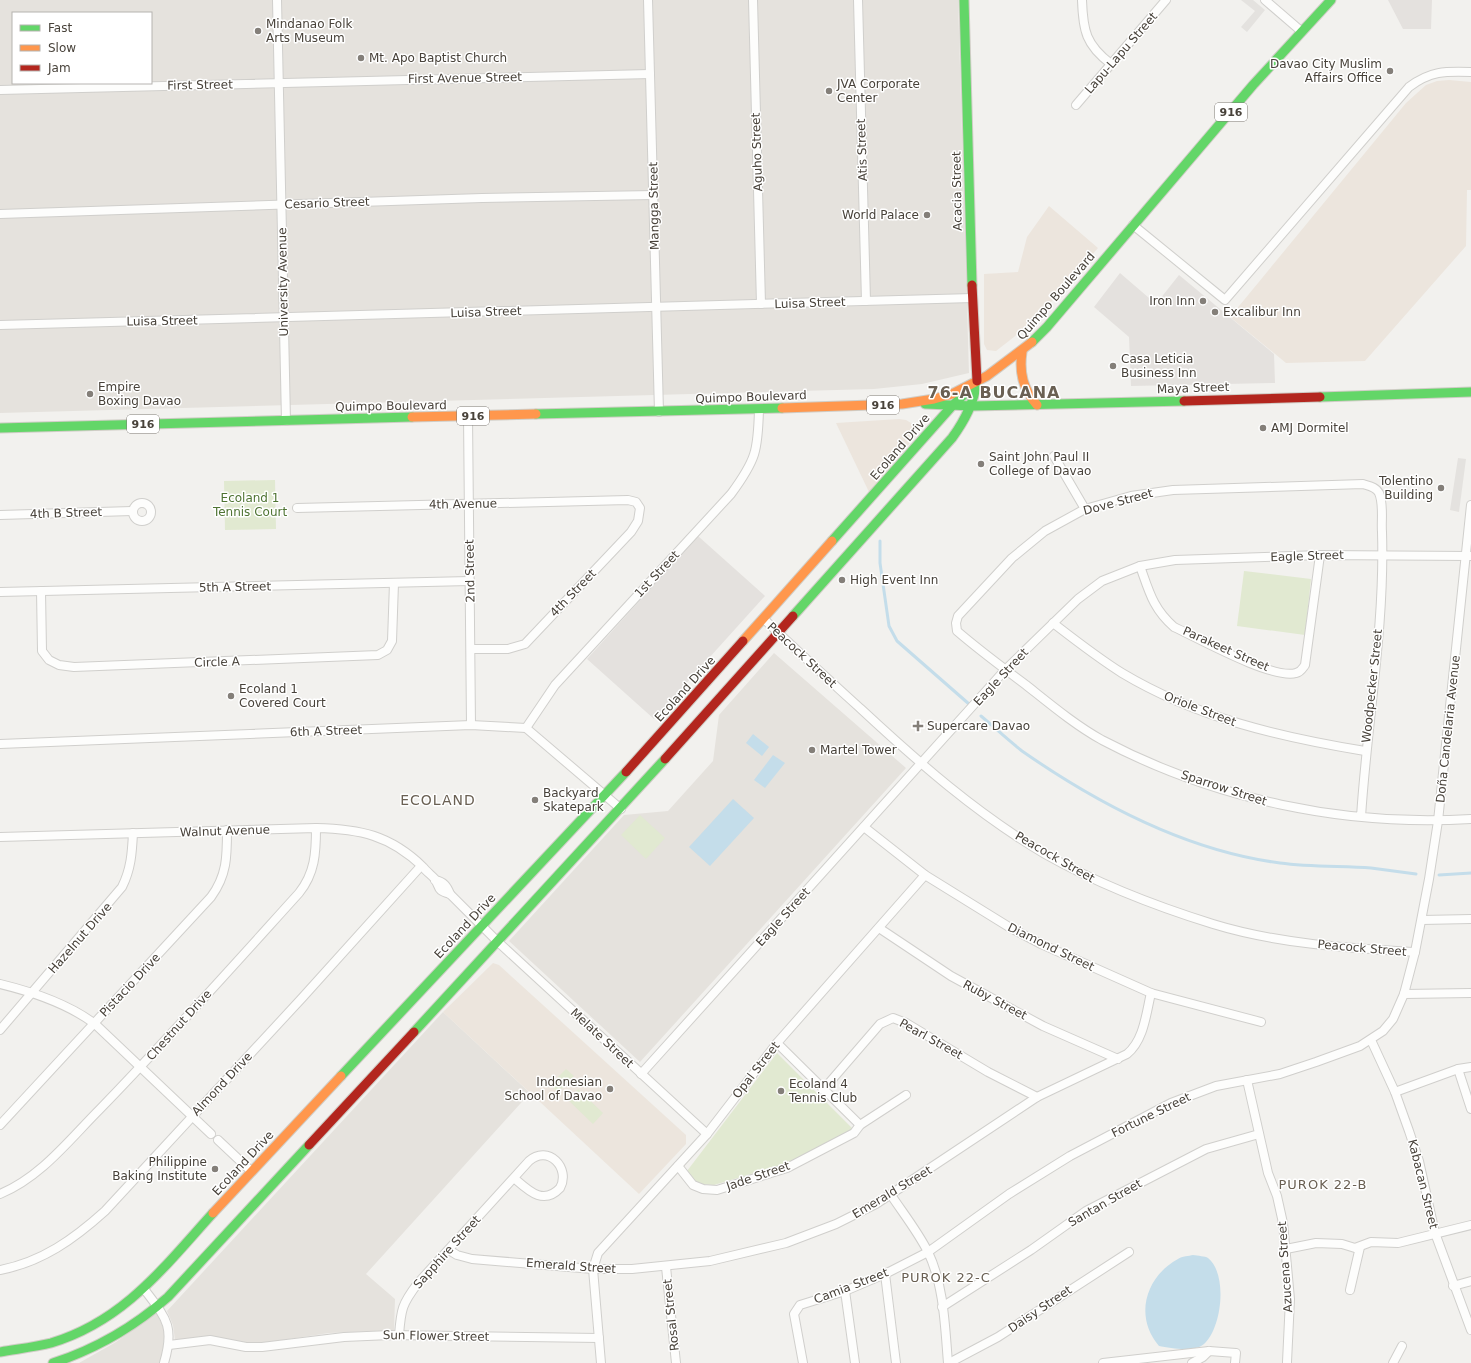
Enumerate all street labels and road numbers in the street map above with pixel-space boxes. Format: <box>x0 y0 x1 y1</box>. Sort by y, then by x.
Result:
street label: Lapu-Lapu Street <box>1082 9 1160 97</box>
street label: First Avenue Street <box>408 70 522 86</box>
street label: First Street <box>167 77 233 93</box>
road number: 916 <box>1215 103 1247 121</box>
street label: Aguho Street <box>749 112 765 192</box>
street label: Atis Street <box>854 118 870 182</box>
street label: Acacia Street <box>949 151 965 231</box>
street label: Mangga Street <box>646 162 662 250</box>
street label: Cesario Street <box>284 195 370 211</box>
street label: University Avenue <box>275 227 291 337</box>
street label: Quimpo Boulevard <box>1014 249 1098 343</box>
street label: Luisa Street <box>774 295 846 311</box>
street label: Luisa Street <box>450 304 522 320</box>
street label: Luisa Street <box>126 313 198 329</box>
street label: Maya Street <box>1157 380 1230 396</box>
street label: Quimpo Boulevard <box>695 388 807 406</box>
road number: 916 <box>867 396 899 414</box>
street label: Quimpo Boulevard <box>335 398 447 414</box>
road number: 916 <box>457 407 489 425</box>
street label: Ecoland Drive <box>867 411 933 483</box>
road number: 916 <box>127 415 159 433</box>
street label: Dove Street <box>1082 486 1155 518</box>
street label: 4th Avenue <box>429 496 497 512</box>
street label: 4th B Street <box>30 505 103 521</box>
street label: 2nd Street <box>462 539 478 603</box>
street label: 1st Street <box>632 547 682 600</box>
street label: Eagle Street <box>1270 548 1344 564</box>
street label: 4th Street <box>547 566 599 620</box>
street label: 5th A Street <box>199 579 272 595</box>
street label: Peacock Street <box>765 619 840 691</box>
street label: Parakeet Street <box>1181 624 1271 674</box>
street label: Woodpecker Street <box>1359 628 1385 744</box>
street label: Eagle Street <box>971 645 1031 709</box>
street label: Ecoland Drive <box>652 653 718 725</box>
street label: Circle A <box>194 654 241 670</box>
street label: Doña Candelaria Avenue <box>1433 654 1463 804</box>
street label: Oriole Street <box>1162 689 1238 729</box>
street label: 6th A Street <box>290 723 363 739</box>
street label: Sparrow Street <box>1179 768 1269 809</box>
street label: Walnut Avenue <box>180 822 270 840</box>
street label: Peacock Street <box>1013 829 1097 886</box>
street label: Eagle Street <box>753 885 813 949</box>
street label: Ecoland Drive <box>431 891 499 961</box>
street label: Hazelnut Drive <box>45 900 115 976</box>
street label: Diamond Street <box>1005 920 1097 974</box>
street label: Peacock Street <box>1317 937 1407 959</box>
street label: Pistacio Drive <box>97 950 163 1020</box>
street label: Ruby Street <box>961 977 1030 1023</box>
street label: Chestnut Drive <box>144 987 214 1063</box>
street label: Melate Street <box>568 1005 637 1071</box>
street label: Pearl Street <box>897 1016 965 1062</box>
street label: Opal Street <box>730 1039 783 1101</box>
street label: Almond Drive <box>189 1049 255 1119</box>
street label: Fortune Street <box>1109 1090 1193 1140</box>
street label: Ecoland Drive <box>209 1128 277 1198</box>
street label: Kabacan Street <box>1405 1138 1441 1231</box>
street label: Jade Street <box>723 1159 792 1194</box>
street label: Emerald Street <box>850 1163 935 1221</box>
street label: Santan Street <box>1066 1176 1144 1230</box>
street label: Sapphire Street <box>411 1212 484 1291</box>
street label: Azucena Street <box>1275 1221 1295 1313</box>
street label: Emerald Street <box>526 1256 617 1276</box>
street label: Camia Street <box>812 1265 890 1307</box>
street label: Rosal Street <box>660 1278 682 1352</box>
street label: Daisy Street <box>1006 1282 1075 1335</box>
street label: Sun Flower Street <box>383 1328 490 1344</box>

